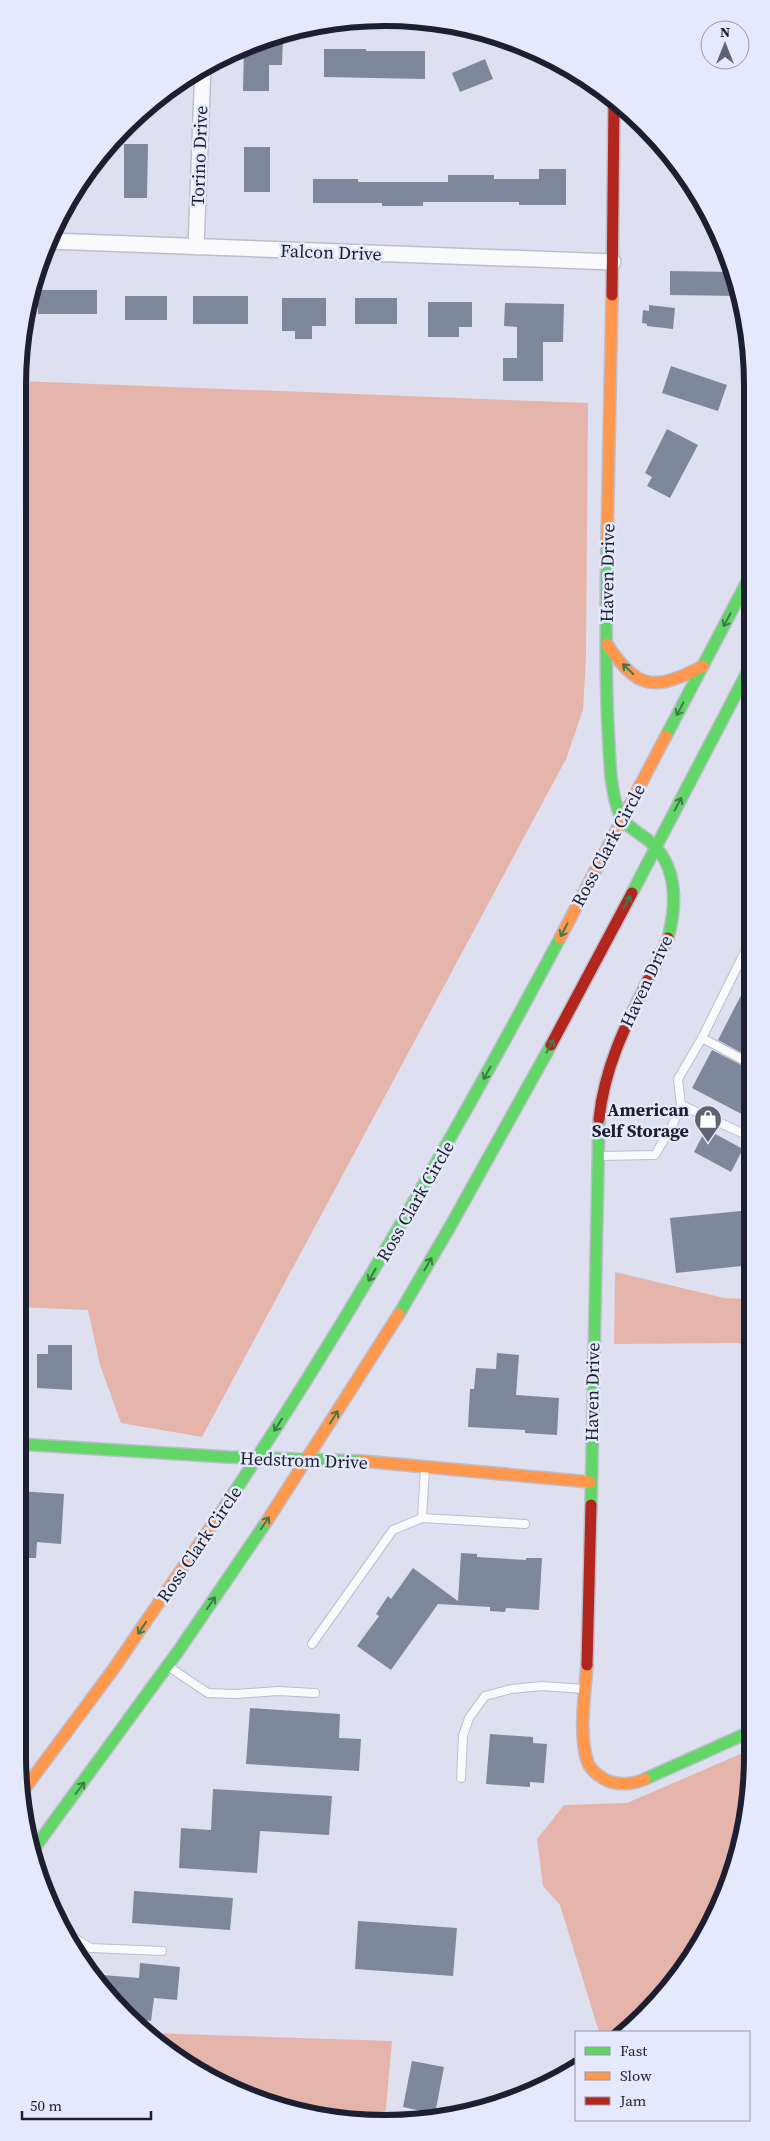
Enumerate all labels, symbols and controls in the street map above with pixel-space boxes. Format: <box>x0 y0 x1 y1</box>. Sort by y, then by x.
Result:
north arrow <box>700 20 750 70</box>
text: N <box>720 22 730 42</box>
street label: Torino Drive <box>185 105 213 207</box>
street label: Falcon Drive <box>280 238 382 266</box>
street label: Haven Drive <box>594 523 620 623</box>
one-way arrow <box>722 612 732 627</box>
one-way arrow <box>621 663 634 675</box>
one-way arrow <box>675 701 685 716</box>
street label: Ross Clark Circle <box>565 779 651 911</box>
one-way arrow <box>673 797 683 812</box>
one-way arrow <box>623 895 632 910</box>
one-way arrow <box>559 922 568 937</box>
street label: Haven Drive <box>614 931 678 1031</box>
one-way arrow <box>545 1038 555 1053</box>
one-way arrow <box>482 1066 492 1081</box>
place label: American Self Storage <box>592 1097 689 1143</box>
shop icon: American Self Storage <box>693 1104 723 1143</box>
street label: Ross Clark Circle <box>370 1136 460 1266</box>
one-way arrow <box>423 1257 433 1271</box>
one-way arrow <box>366 1268 376 1282</box>
street label: Haven Drive <box>579 1342 605 1442</box>
one-way arrow <box>329 1411 339 1425</box>
one-way arrow <box>273 1417 283 1431</box>
street label: Hedstrom Drive <box>240 1445 368 1475</box>
street label: Ross Clark Circle <box>151 1481 247 1607</box>
one-way arrow <box>260 1517 270 1531</box>
one-way arrow <box>206 1596 216 1610</box>
one-way arrow <box>137 1621 147 1635</box>
one-way arrow <box>75 1782 86 1795</box>
legend <box>575 2031 750 2121</box>
text: Fast <box>620 2040 647 2061</box>
text: Slow <box>620 2065 652 2086</box>
scale bar <box>22 2088 151 2120</box>
text: Jam <box>619 2090 647 2111</box>
text: 50 m <box>30 2095 62 2116</box>

